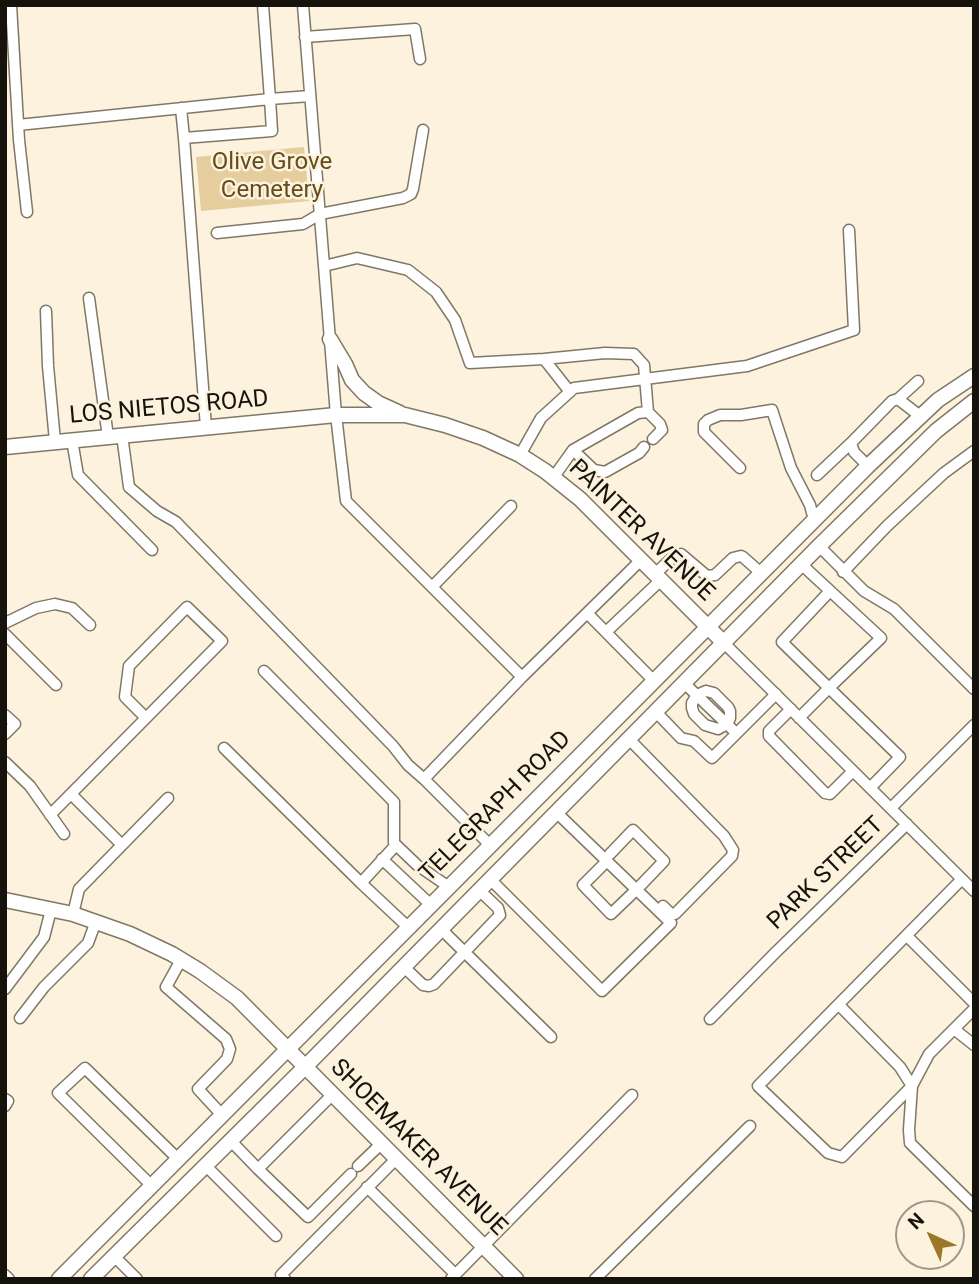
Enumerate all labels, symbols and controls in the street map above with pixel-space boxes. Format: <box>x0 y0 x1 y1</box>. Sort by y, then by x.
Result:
park label: Olive Grove Cemetery <box>212 149 332 205</box>
street label: LOS NIETOS ROAD <box>68 385 270 431</box>
street label: PAINTER AVENUE <box>562 454 720 608</box>
street label: TELEGRAPH ROAD <box>414 725 578 889</box>
street label: PARK STREET <box>762 811 890 937</box>
street label: SHOEMAKER AVENUE <box>324 1054 512 1242</box>
north arrow <box>895 1200 965 1270</box>
text: N <box>903 1208 929 1234</box>

